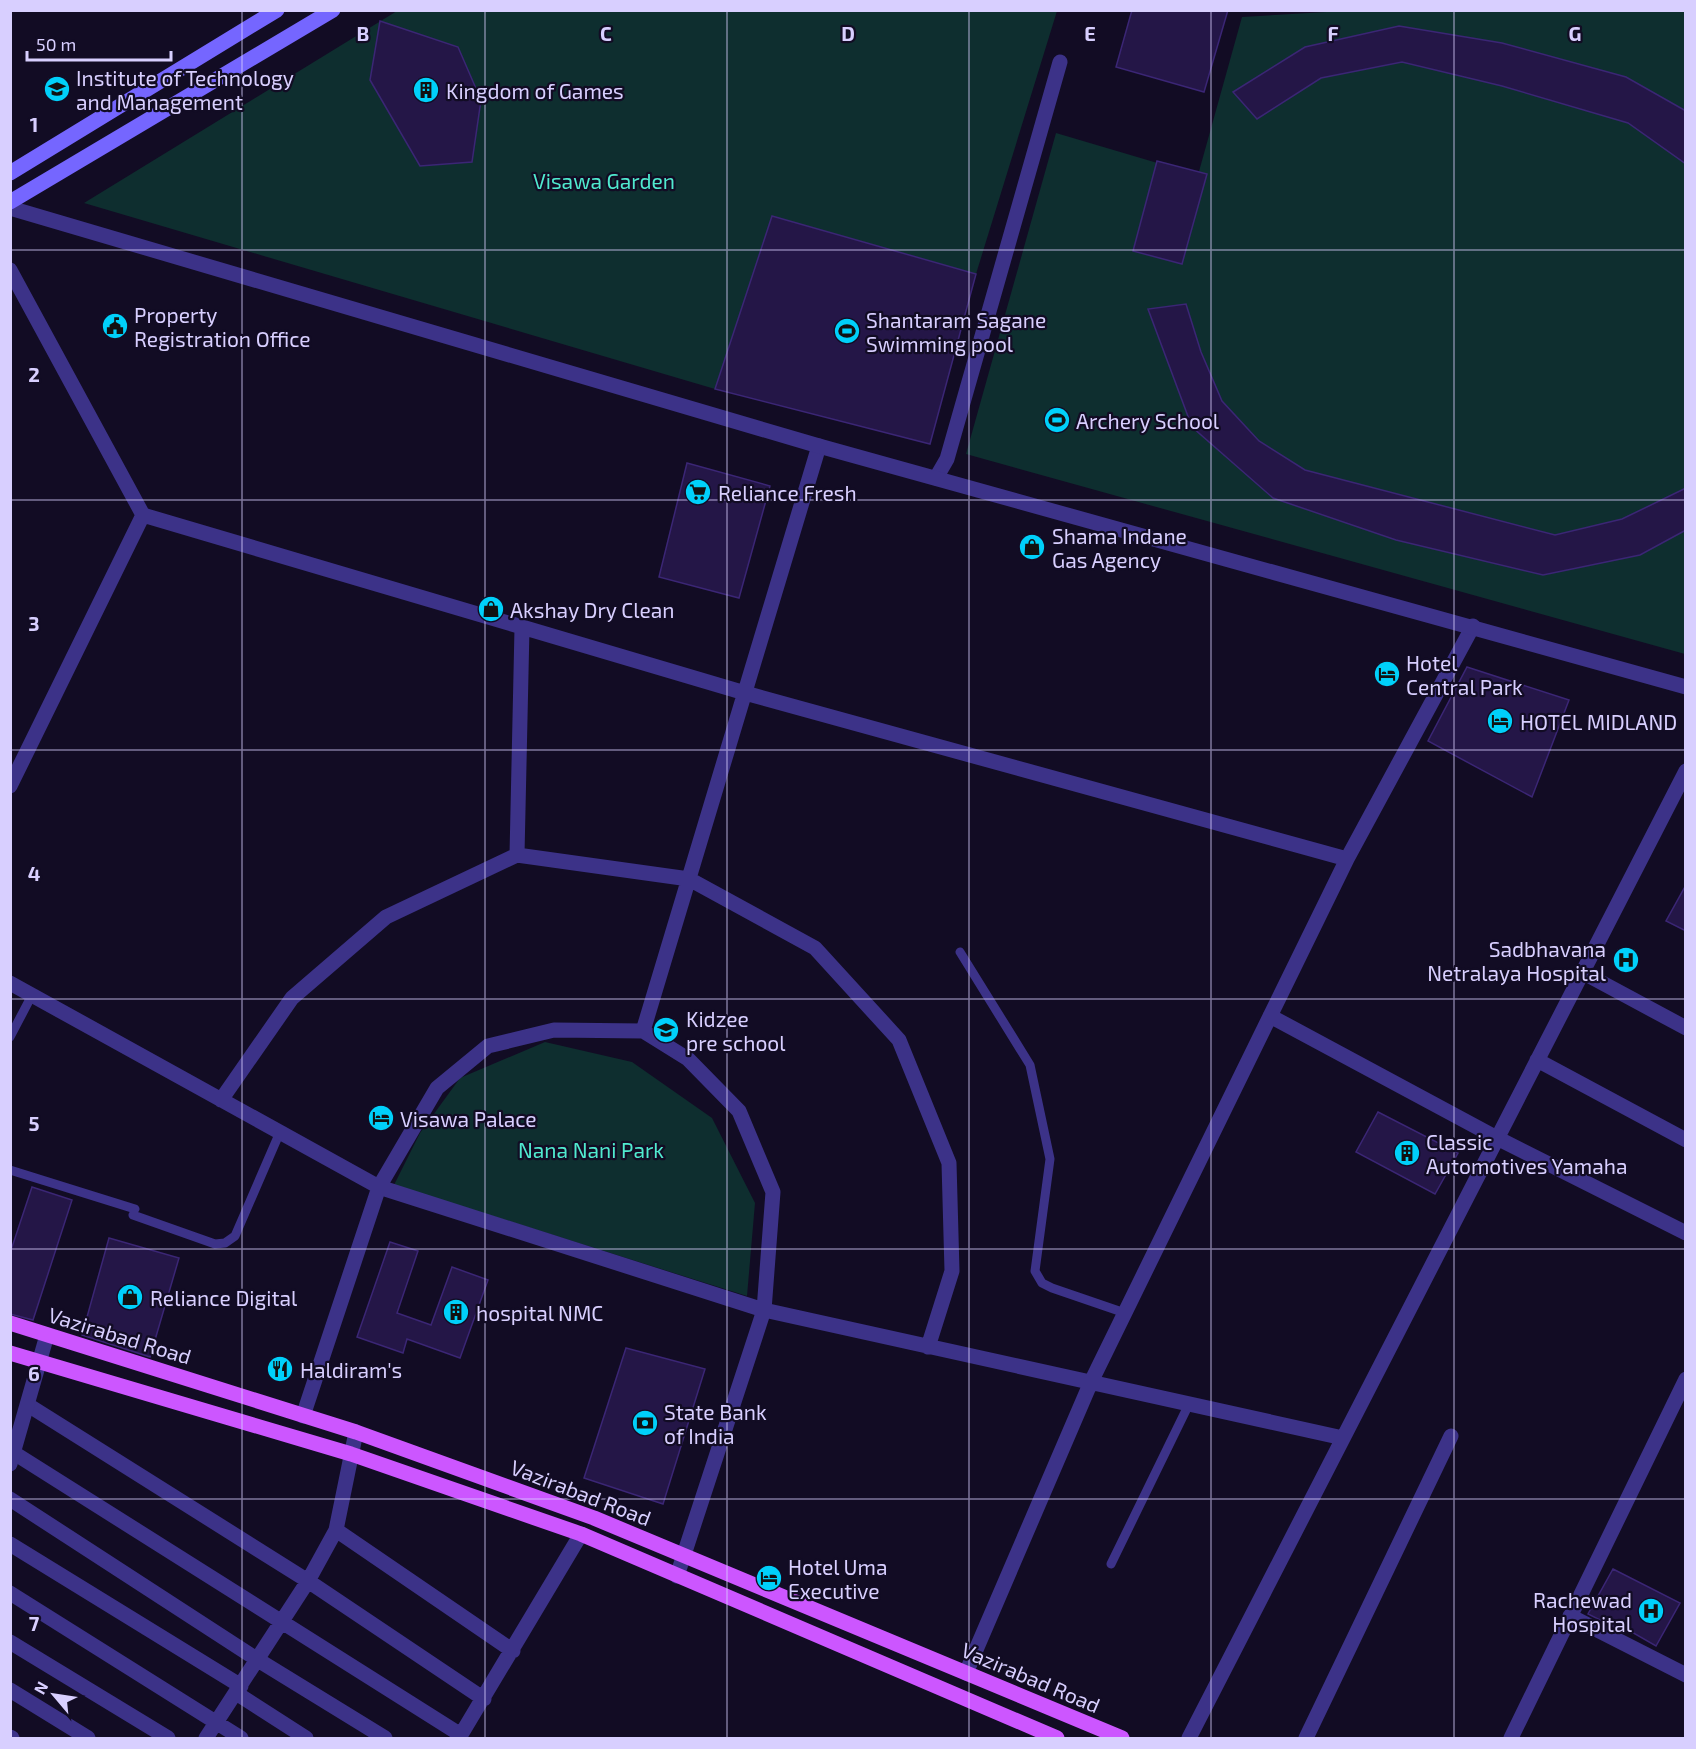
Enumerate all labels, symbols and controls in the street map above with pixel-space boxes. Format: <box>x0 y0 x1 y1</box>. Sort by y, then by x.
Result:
text: B <box>357 21 369 45</box>
text: C <box>600 21 612 45</box>
text: D <box>841 21 855 45</box>
text: E <box>1084 21 1096 45</box>
text: F <box>1327 21 1339 45</box>
text: G <box>1569 21 1581 45</box>
scale bar <box>27 24 171 62</box>
text: 50 m <box>36 33 76 55</box>
place label: Institute of Technology and Management <box>76 65 294 114</box>
school or university icon: Institute of Technology and Management <box>42 74 72 104</box>
building icon: Kingdom of Games <box>411 75 441 105</box>
place label: Kingdom of Games <box>446 78 624 103</box>
text: 1 <box>30 112 38 136</box>
park label: Visawa Garden <box>533 168 675 193</box>
place label: Property Registration Office <box>134 302 311 351</box>
place label: Shantaram Sagane Swimming pool <box>866 307 1046 356</box>
public building icon: Property Registration Office <box>100 311 130 341</box>
sports icon: Shantaram Sagane Swimming pool <box>832 316 862 346</box>
text: 2 <box>28 362 40 386</box>
sports icon: Archery School <box>1042 405 1072 435</box>
place label: Archery School <box>1076 408 1220 433</box>
supermarket icon: Reliance Fresh <box>683 477 713 507</box>
place label: Reliance Fresh <box>718 480 857 505</box>
place label: Shama Indane Gas Agency <box>1052 523 1187 572</box>
shop icon: Shama Indane Gas Agency <box>1017 532 1047 562</box>
shop icon: Akshay Dry Clean <box>476 594 506 624</box>
place label: Akshay Dry Clean <box>510 597 674 622</box>
text: 3 <box>28 611 40 635</box>
place label: Hotel Central Park <box>1406 650 1523 699</box>
hotel icon: Hotel Central Park <box>1372 659 1402 689</box>
hotel icon: HOTEL MIDLAND <box>1485 706 1515 736</box>
place label: HOTEL MIDLAND <box>1520 709 1677 734</box>
text: 4 <box>28 861 41 885</box>
place label: Sadbhavana Netralaya Hospital <box>1427 936 1607 985</box>
hospital icon: Sadbhavana Netralaya Hospital <box>1611 945 1641 975</box>
place label: Kidzee pre school <box>686 1006 786 1055</box>
school or university icon: Kidzee pre school <box>651 1015 681 1045</box>
hotel icon: Visawa Palace <box>366 1103 396 1133</box>
place label: Visawa Palace <box>400 1106 537 1131</box>
text: 5 <box>28 1111 40 1135</box>
place label: Classic Automotives Yamaha <box>1426 1129 1628 1178</box>
park label: Nana Nani Park <box>518 1137 664 1162</box>
building icon: Classic Automotives Yamaha <box>1392 1138 1422 1168</box>
shop icon: Reliance Digital <box>115 1282 145 1312</box>
place label: Reliance Digital <box>150 1285 298 1310</box>
building icon: hospital NMC <box>441 1297 471 1327</box>
place label: hospital NMC <box>476 1300 603 1325</box>
street label: Vazirabad Road <box>45 1301 195 1369</box>
restaurant icon: Haldiram's <box>265 1354 295 1384</box>
place label: Haldiram's <box>300 1357 402 1382</box>
text: 6 <box>28 1361 40 1385</box>
place label: State Bank of India <box>664 1399 767 1448</box>
bank icon: State Bank of India <box>630 1408 660 1438</box>
street label: Vazirabad Road <box>507 1454 655 1530</box>
place label: Hotel Uma Executive <box>788 1554 888 1603</box>
hotel icon: Hotel Uma Executive <box>754 1563 784 1593</box>
place label: Rachewad Hospital <box>1533 1587 1633 1636</box>
hospital icon: Rachewad Hospital <box>1636 1596 1666 1626</box>
text: 7 <box>29 1611 40 1635</box>
street label: Vazirabad Road <box>958 1637 1104 1717</box>
north arrow <box>24 1665 84 1725</box>
text: N <box>29 1678 52 1697</box>

